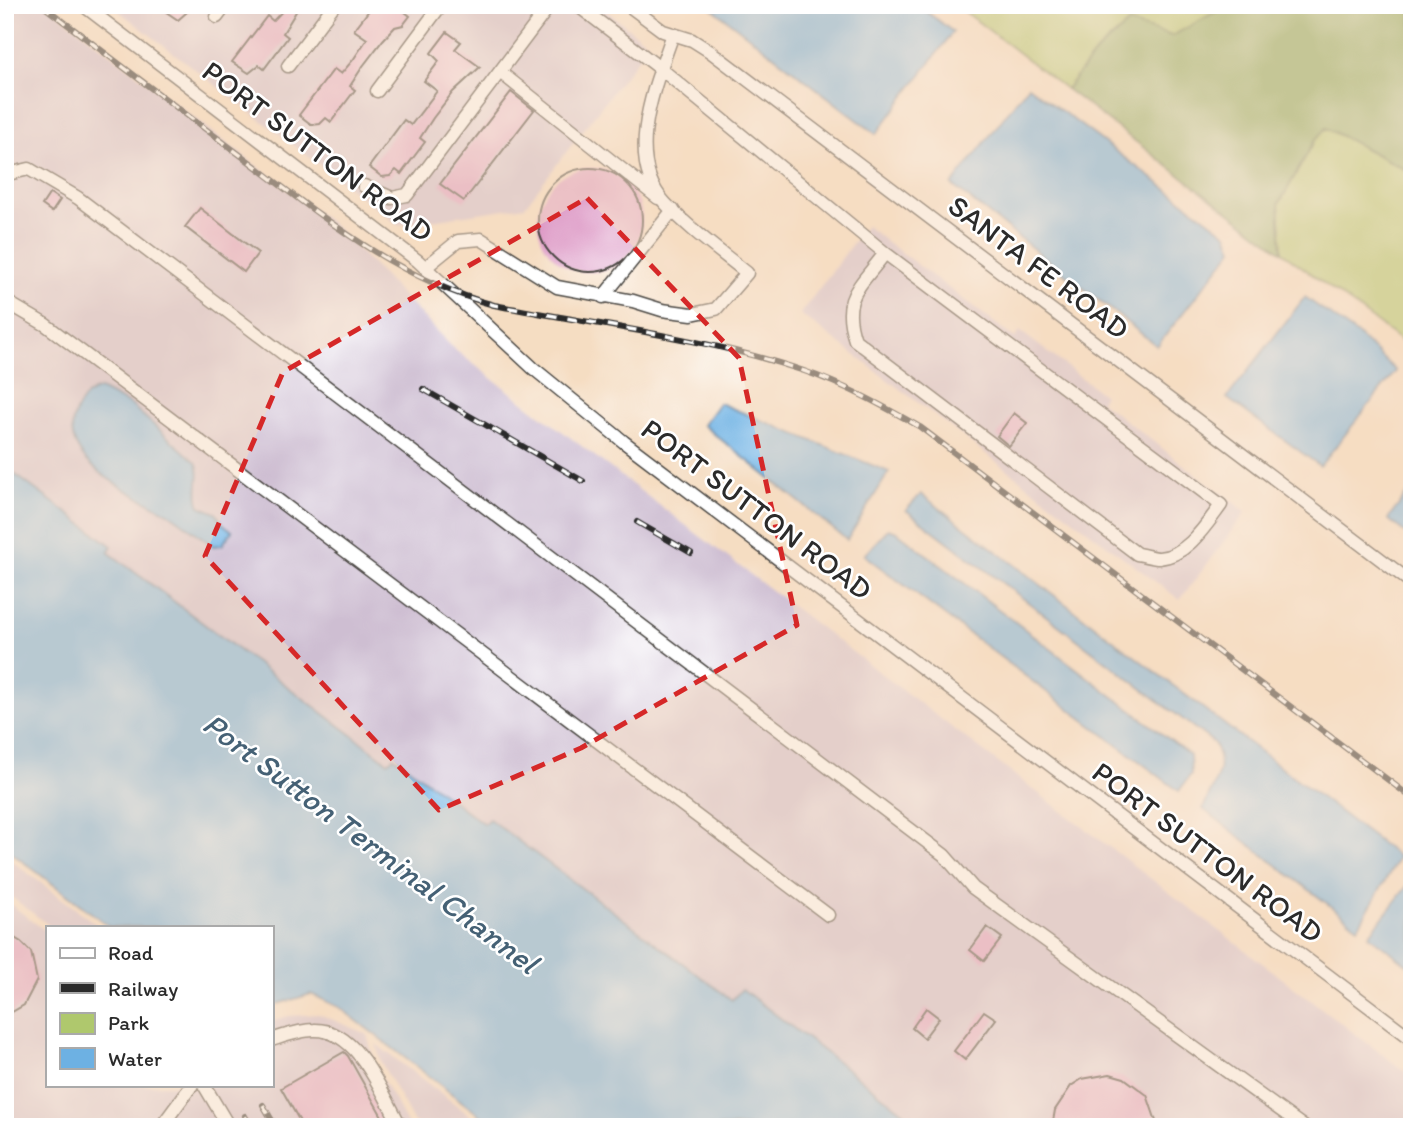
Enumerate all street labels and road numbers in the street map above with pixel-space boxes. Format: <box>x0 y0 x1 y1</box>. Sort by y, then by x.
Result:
street label: PORT SUTTON ROAD <box>195 52 441 250</box>
street label: SANTA FE ROAD <box>941 187 1137 347</box>
street label: PORT SUTTON ROAD <box>634 410 880 608</box>
street label: PORT SUTTON ROAD <box>1085 753 1331 951</box>

